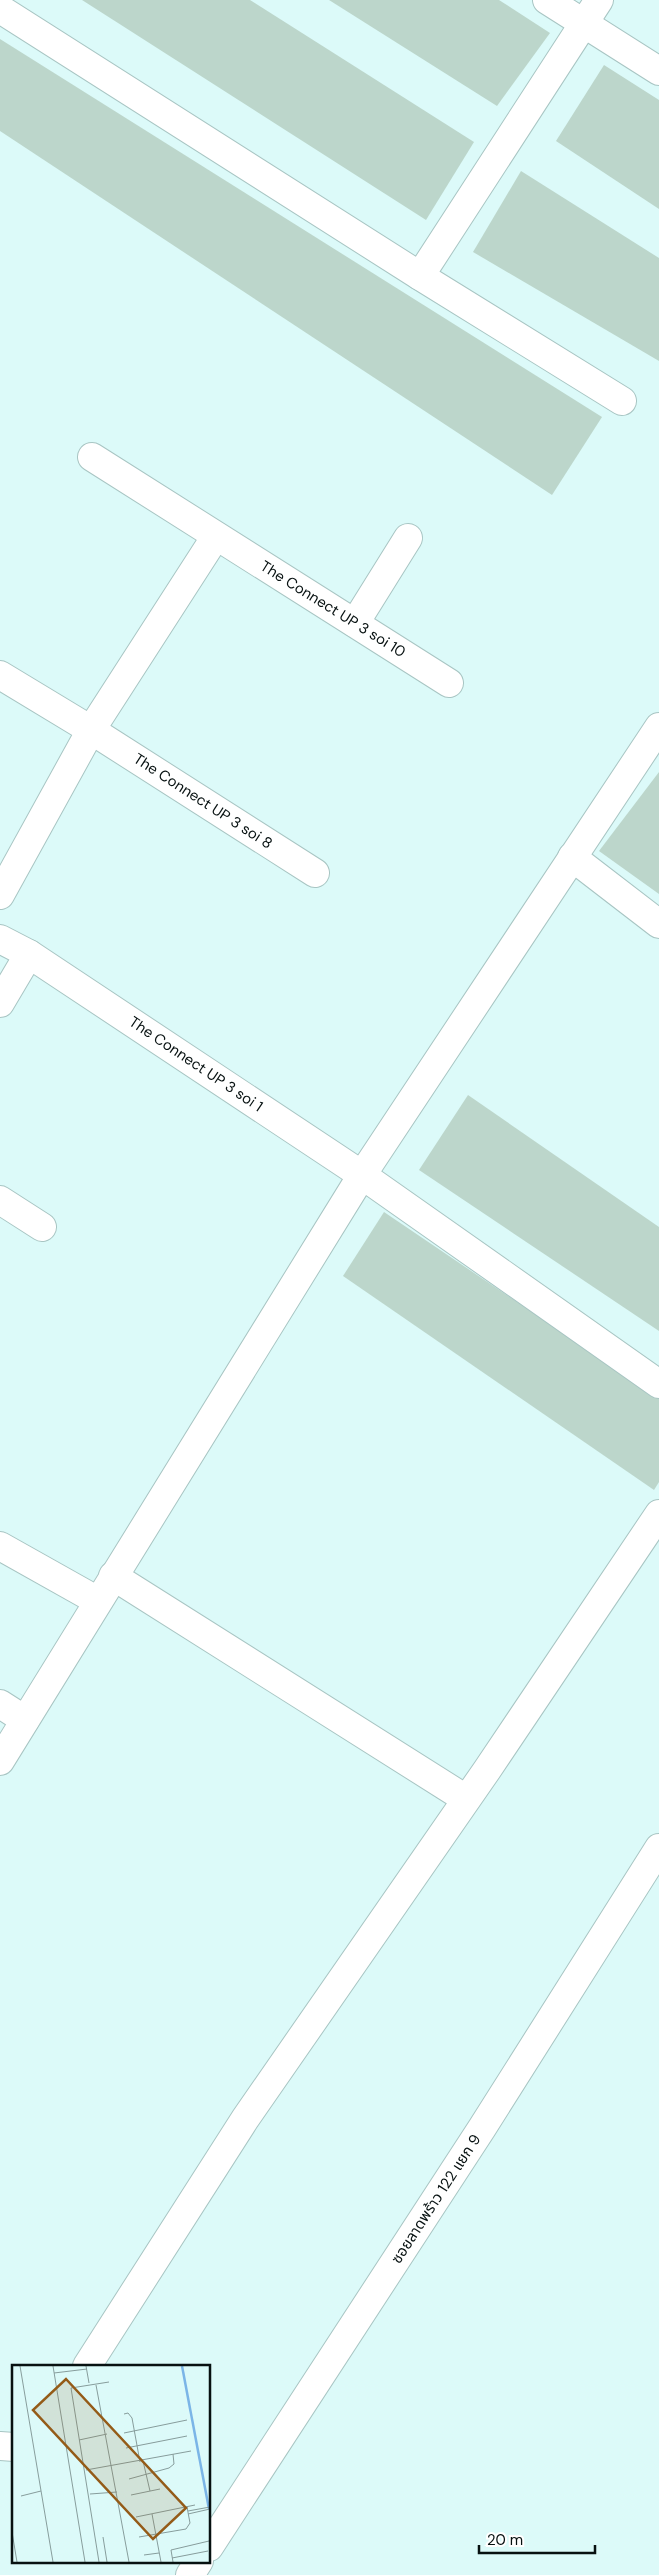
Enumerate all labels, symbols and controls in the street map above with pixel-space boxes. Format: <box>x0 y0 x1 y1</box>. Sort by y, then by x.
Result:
street label: The Connect UP 3 soi 10 <box>257 556 409 662</box>
street label: The Connect UP 3 soi 8 <box>130 749 276 853</box>
street label: The Connect UP 3 soi 1 <box>125 1012 267 1116</box>
street label: ซอยลาดพร้าว 122 แยก 9 <box>387 2131 485 2267</box>
inset map <box>12 2365 210 2562</box>
scale bar <box>479 2522 595 2554</box>
text: 20 m <box>487 2530 523 2550</box>

